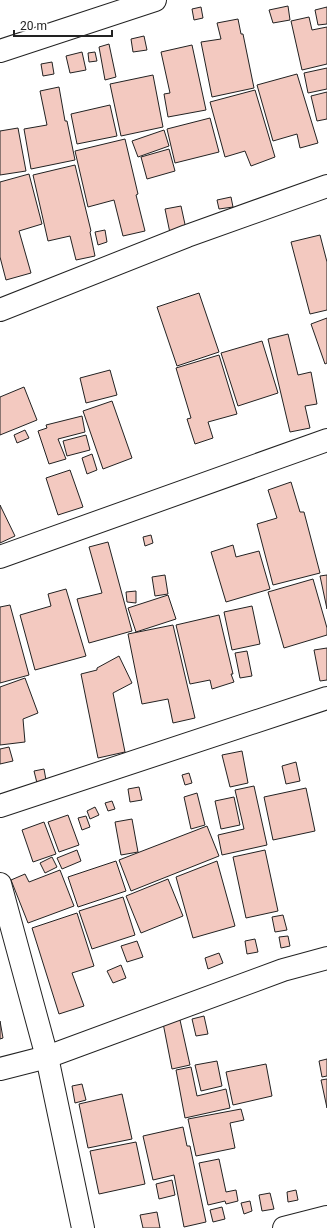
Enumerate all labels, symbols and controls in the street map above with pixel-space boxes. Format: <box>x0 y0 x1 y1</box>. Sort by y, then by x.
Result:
scale bar <box>14 12 112 38</box>
text: 20 m <box>20 19 47 33</box>

